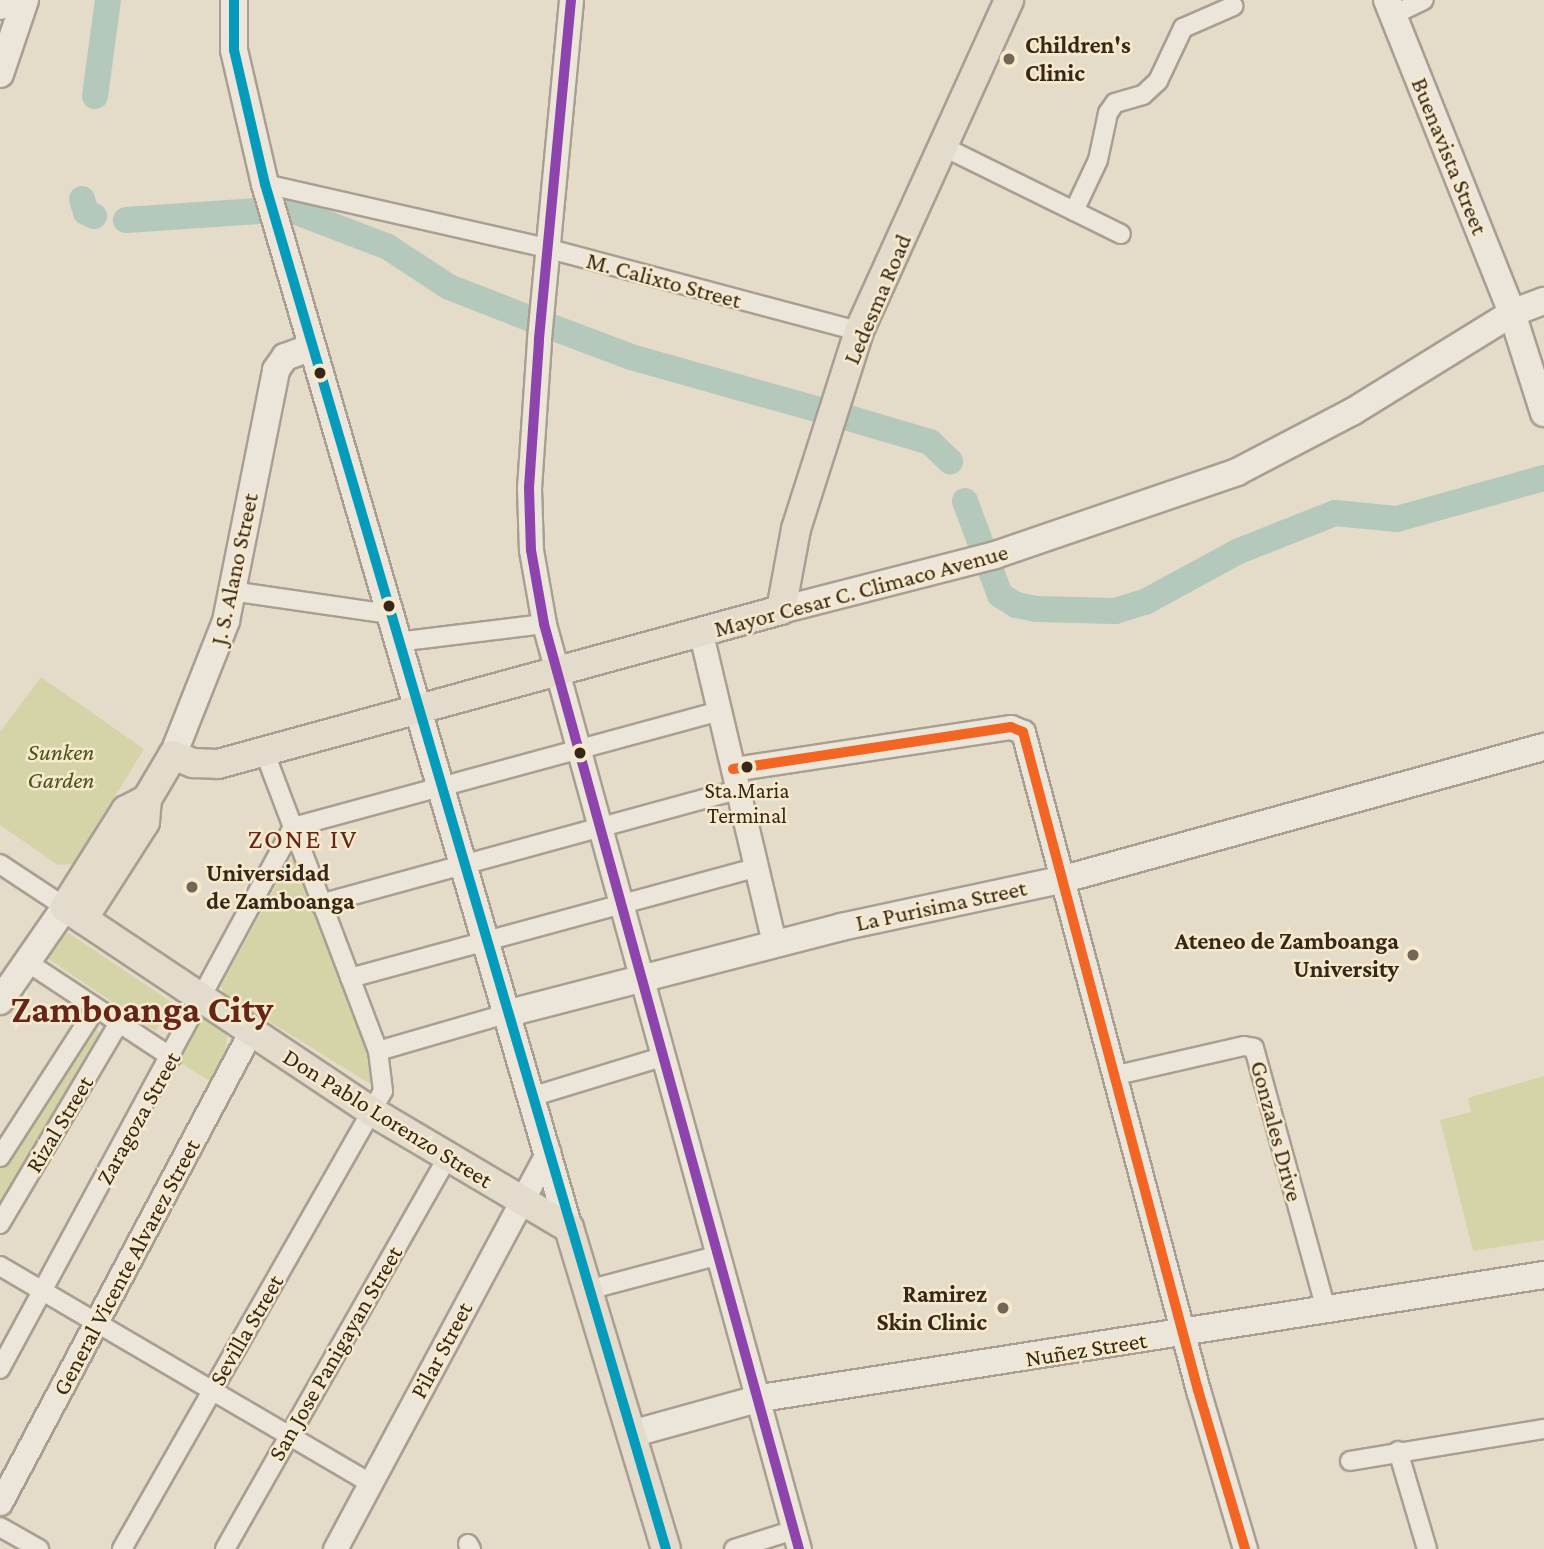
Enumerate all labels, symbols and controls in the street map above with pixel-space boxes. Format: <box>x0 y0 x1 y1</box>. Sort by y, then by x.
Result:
place label: Children's Clinic <box>1025 31 1131 87</box>
marker: Children's Clinic <box>999 49 1019 69</box>
street label: Buenavista Street <box>1405 73 1495 239</box>
street label: Ledesma Road <box>837 230 917 368</box>
street label: M. Calixto Street <box>583 246 745 314</box>
unlabelled marker <box>313 366 327 380</box>
street label: J. S. Alano Street <box>204 490 264 648</box>
street label: Mayor Cesar C. Climaco Avenue <box>711 537 1011 643</box>
unlabelled marker <box>382 599 396 613</box>
park label: Sunken Garden <box>28 738 94 794</box>
unlabelled marker <box>573 746 587 760</box>
marker: Sta.Maria Terminal <box>740 760 754 774</box>
place label: Sta.Maria Terminal <box>705 777 789 828</box>
district label: ZONE IV <box>249 822 357 856</box>
place label: Universidad de Zamboanga <box>206 859 355 915</box>
street label: La Purisima Street <box>853 873 1029 937</box>
marker: Universidad de Zamboanga <box>184 879 200 895</box>
place label: Ateneo de Zamboanga University <box>1175 927 1399 983</box>
marker: Ateneo de Zamboanga University <box>1405 947 1421 963</box>
district label: Zamboanga City <box>11 987 273 1033</box>
street label: Don Pablo Lorenzo Street <box>278 1042 498 1194</box>
street label: Zaragoza Street <box>89 1046 187 1190</box>
street label: Gonzales Drive <box>1244 1058 1310 1204</box>
street label: Rizal Street <box>19 1070 99 1178</box>
street label: General Vicente Alvarez Street <box>46 1134 206 1400</box>
street label: San Jose Panigayan Street <box>262 1240 408 1466</box>
street label: Sevilla Street <box>203 1269 289 1391</box>
place label: Ramirez Skin Clinic <box>877 1280 987 1336</box>
street label: Pilar Street <box>404 1297 478 1403</box>
marker: Ramirez Skin Clinic <box>993 1298 1013 1318</box>
street label: Nuñez Street <box>1023 1325 1149 1373</box>

